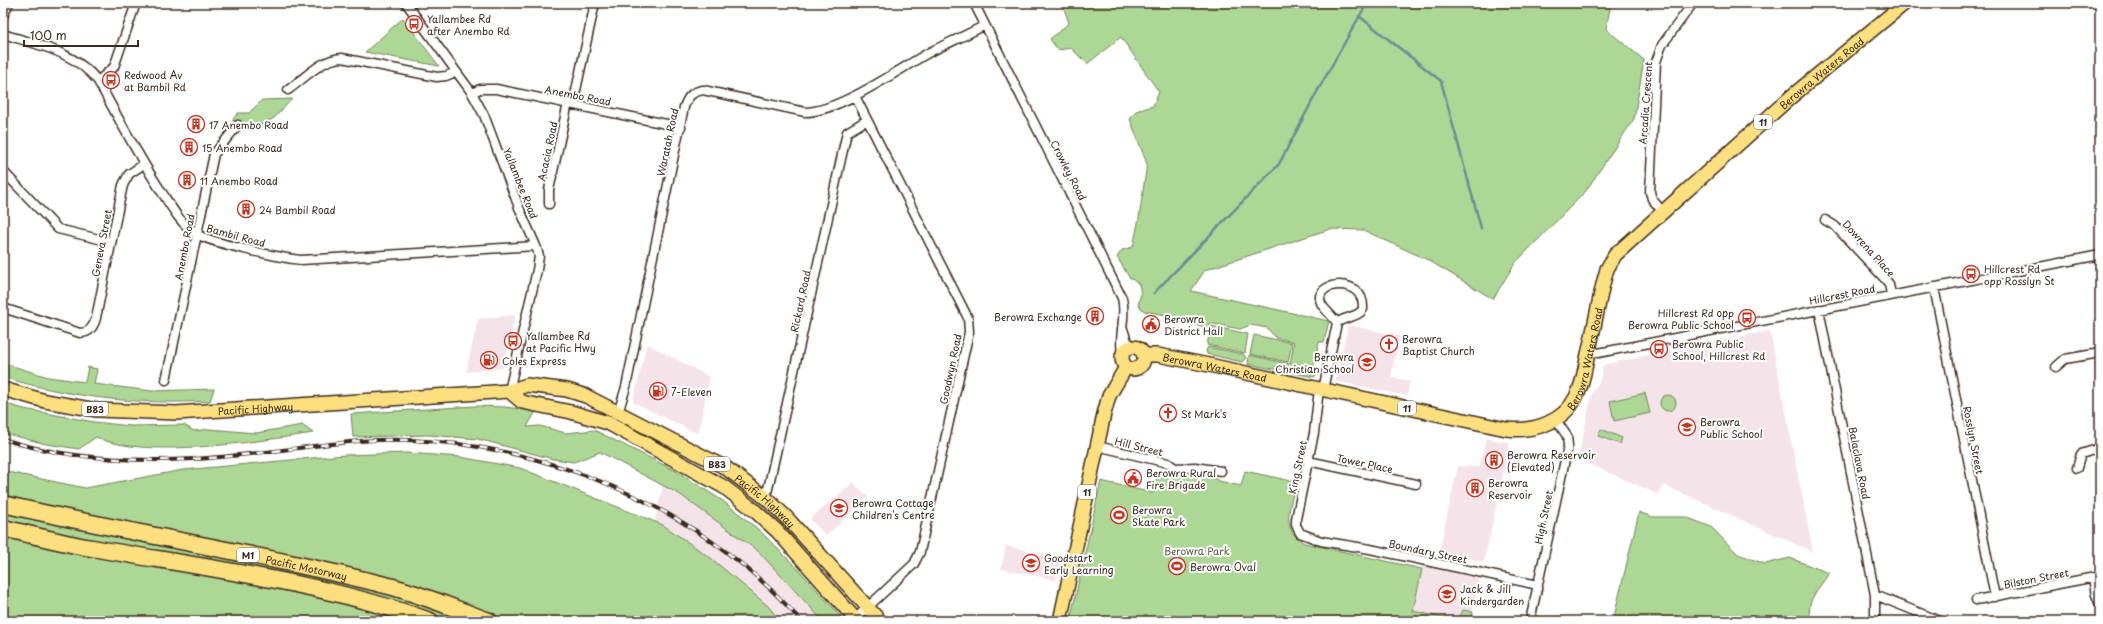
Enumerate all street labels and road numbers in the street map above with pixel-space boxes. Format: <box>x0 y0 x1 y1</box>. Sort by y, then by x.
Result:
street label: Berowra Waters Road <box>1775 33 1867 112</box>
street label: Arcadia Crescent <box>1635 61 1655 145</box>
street label: Anembo Road <box>543 81 613 109</box>
street label: Waratah Road <box>652 106 682 177</box>
road number: 11 <box>1754 115 1772 129</box>
street label: Acacia Road <box>533 120 561 182</box>
street label: Crowley Road <box>1046 137 1091 203</box>
street label: Yallambee Road <box>500 145 542 221</box>
street label: Geneva Street <box>87 208 115 278</box>
street label: Anembo Road <box>170 212 198 282</box>
street label: Dowrena Place <box>1840 216 1898 280</box>
street label: Bambil Road <box>205 220 267 250</box>
street label: Rickard Road <box>786 268 814 334</box>
street label: Hillcrest Road <box>1808 280 1876 308</box>
street label: Berowra Waters Road <box>1562 306 1605 413</box>
street label: Goodwyn Road <box>935 332 965 406</box>
street label: Berowra Waters Road <box>1161 349 1268 385</box>
street label: Pacific Highway <box>217 398 294 418</box>
road number: 11 <box>1398 401 1416 415</box>
road number: B83 <box>82 402 108 416</box>
street label: Rosslyn Street <box>1960 405 1988 475</box>
street label: Balaclava Road <box>1846 425 1874 501</box>
street label: Hill Street <box>1113 433 1165 459</box>
street label: King Street <box>1284 439 1310 495</box>
street label: Tower Place <box>1336 450 1394 476</box>
road number: B83 <box>704 457 730 471</box>
street label: Pacific Highway <box>732 470 799 531</box>
road number: 11 <box>1078 485 1096 499</box>
street label: High Street <box>1530 489 1556 545</box>
street label: Boundary Street <box>1387 535 1469 567</box>
road number: M1 <box>237 548 259 562</box>
street label: Pacific Motorway <box>264 551 349 584</box>
street label: Bilston Street <box>2002 564 2070 592</box>

